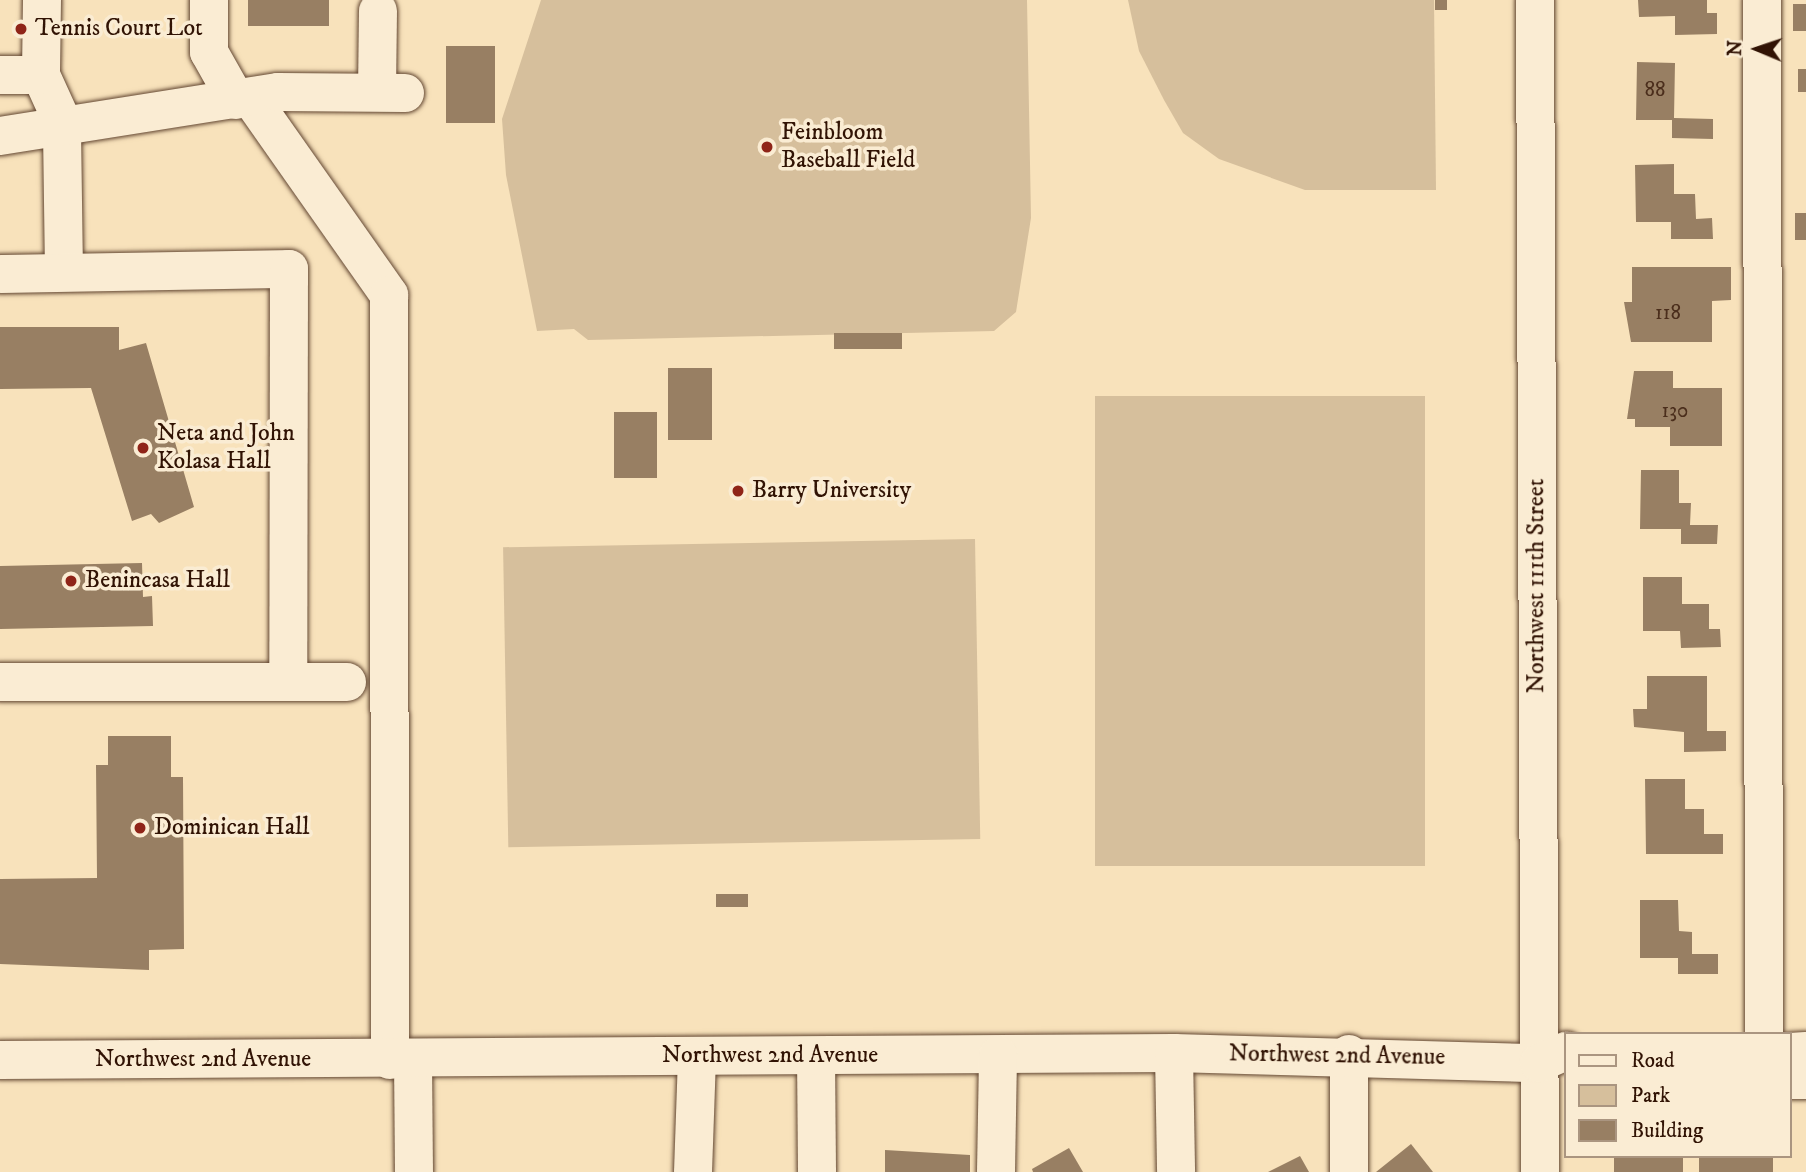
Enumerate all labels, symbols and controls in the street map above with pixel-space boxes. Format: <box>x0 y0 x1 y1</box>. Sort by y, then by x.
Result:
north arrow <box>1722 14 1792 84</box>
place label: Tennis Court Lot <box>35 15 203 43</box>
marker: Tennis Court Lot <box>13 21 29 37</box>
text: N <box>1724 40 1747 56</box>
house number: 88 <box>1644 77 1666 103</box>
place label: Feinbloom Baseball Field <box>781 119 915 175</box>
marker: Feinbloom Baseball Field <box>759 139 775 155</box>
house number: 118 <box>1655 300 1681 326</box>
house number: 130 <box>1662 398 1688 424</box>
place label: Neta and John Kolasa Hall <box>157 420 295 476</box>
marker: Neta and John Kolasa Hall <box>135 440 151 456</box>
place label: Barry University <box>752 477 911 505</box>
street label: Northwest 111th Street <box>1523 479 1551 693</box>
marker: Barry University <box>730 483 746 499</box>
place label: Benincasa Hall <box>85 567 230 595</box>
marker: Benincasa Hall <box>63 573 79 589</box>
place label: Dominican Hall <box>154 814 309 842</box>
marker: Dominican Hall <box>132 820 148 836</box>
legend <box>1564 1032 1792 1158</box>
street label: Northwest 2nd Avenue <box>1229 1040 1445 1072</box>
street label: Northwest 2nd Avenue <box>662 1042 878 1070</box>
street label: Northwest 2nd Avenue <box>95 1046 311 1074</box>
text: Road <box>1631 1048 1675 1074</box>
text: Park <box>1631 1083 1670 1109</box>
text: Building <box>1631 1118 1703 1144</box>

